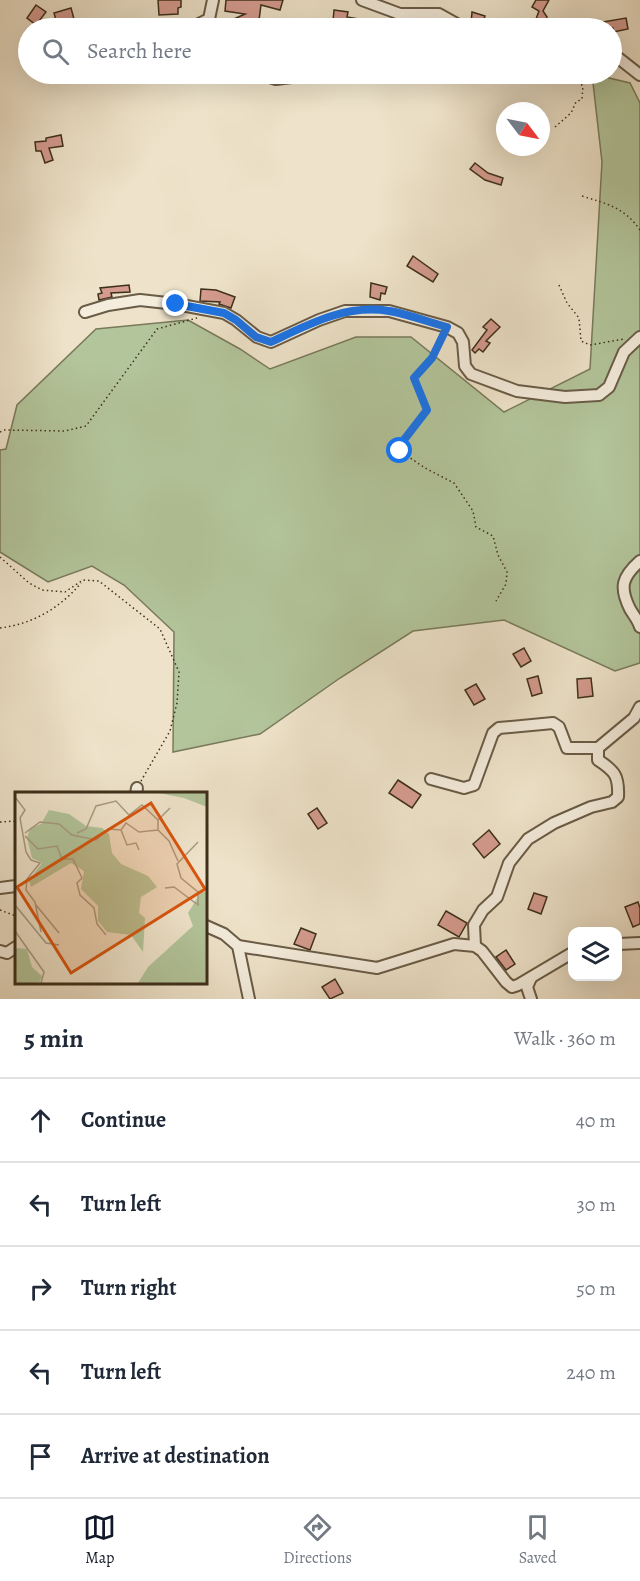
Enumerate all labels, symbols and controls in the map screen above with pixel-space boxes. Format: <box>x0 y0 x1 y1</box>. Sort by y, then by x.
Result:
search box <box>18 18 622 84</box>
icon: search <box>39 35 72 68</box>
text: Search here <box>87 36 192 66</box>
north arrow <box>496 102 550 156</box>
route end <box>162 290 188 316</box>
route start <box>386 437 412 463</box>
inset map <box>15 792 207 984</box>
map controls <box>568 927 622 981</box>
button: layers <box>568 927 622 981</box>
text: 5 min <box>24 1021 84 1056</box>
text: Walk · 360 m <box>514 1025 616 1052</box>
icon: ahead <box>24 1104 57 1137</box>
text: Continue <box>81 1105 166 1135</box>
text: 40 m <box>576 1107 616 1134</box>
icon: left <box>24 1188 57 1221</box>
text: Turn left <box>81 1189 161 1219</box>
text: 30 m <box>576 1191 616 1218</box>
icon: right <box>24 1272 57 1305</box>
text: Turn right <box>81 1273 177 1303</box>
text: 50 m <box>576 1275 616 1302</box>
icon: left <box>24 1356 57 1389</box>
text: Turn left <box>81 1357 161 1387</box>
text: 240 m <box>566 1359 616 1386</box>
icon: arrive <box>24 1440 57 1473</box>
text: Arrive at destination <box>81 1441 270 1471</box>
tab: Map <box>83 1511 116 1569</box>
tab: Directions <box>283 1511 352 1569</box>
tab: Saved <box>519 1511 557 1569</box>

